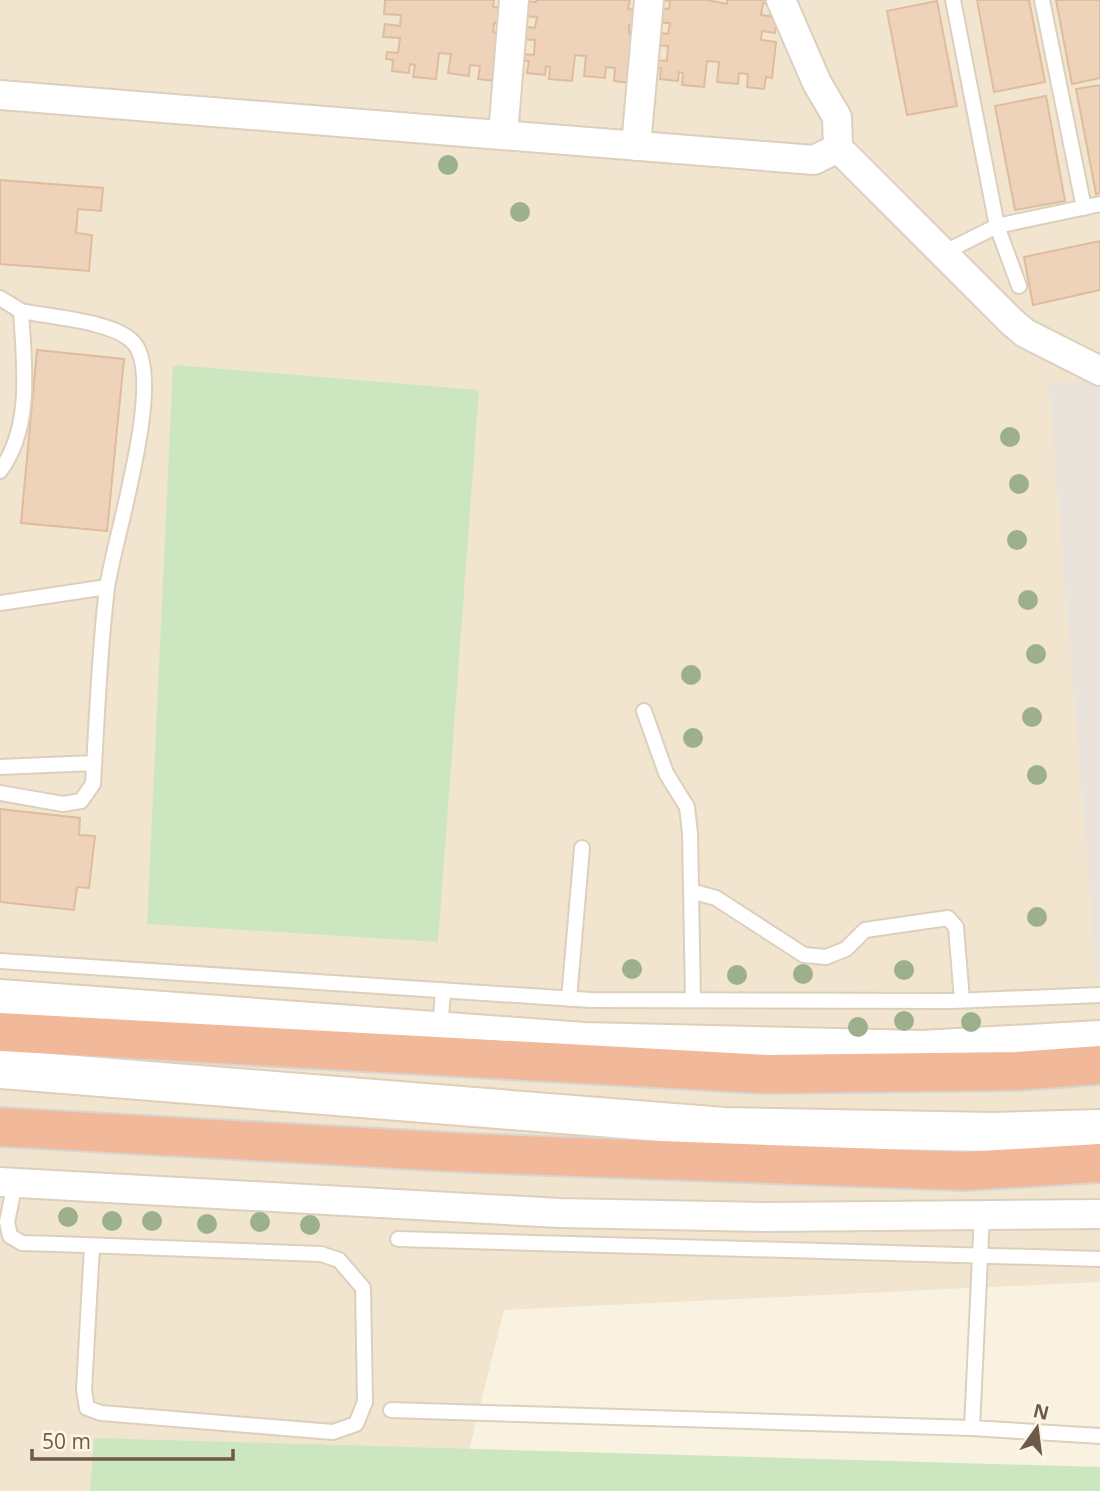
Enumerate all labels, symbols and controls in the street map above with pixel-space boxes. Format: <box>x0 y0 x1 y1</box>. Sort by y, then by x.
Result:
north arrow <box>1002 1393 1072 1463</box>
text: N <box>1030 1397 1052 1426</box>
scale bar <box>32 1418 233 1462</box>
text: 50 m <box>42 1427 91 1455</box>

